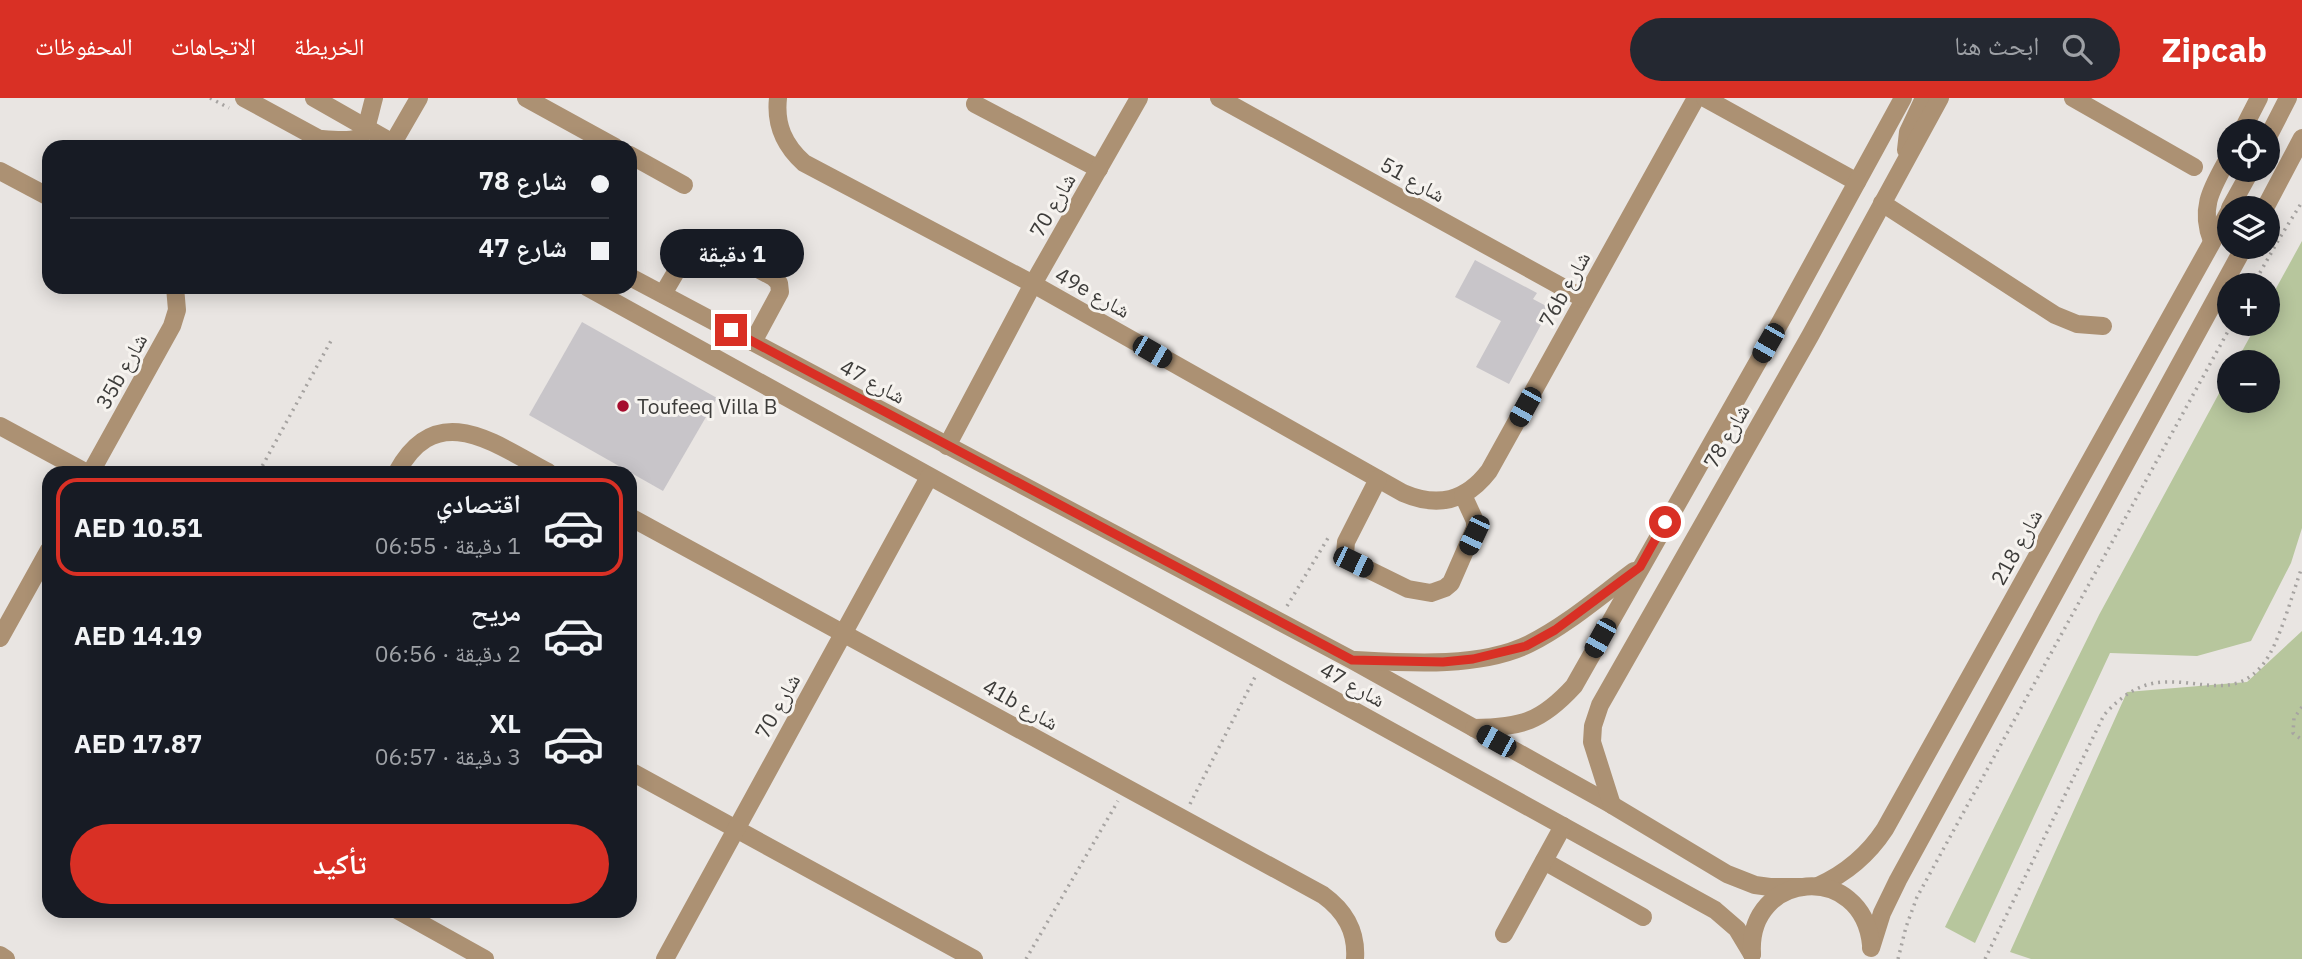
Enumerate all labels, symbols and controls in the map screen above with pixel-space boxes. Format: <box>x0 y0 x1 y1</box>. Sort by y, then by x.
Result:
search box <box>1630 18 2120 81</box>
text: ابحث هنا <box>1954 28 2040 62</box>
text: Zipcab <box>2162 28 2267 71</box>
text: المحفوظات <box>35 30 133 62</box>
text: الاتجاهات <box>171 30 256 62</box>
text: الخريطة <box>294 30 365 62</box>
icon: search <box>2058 30 2096 68</box>
map controls <box>2217 119 2280 413</box>
button: locate <box>2217 119 2280 182</box>
street label: شارع 51 <box>1376 150 1450 208</box>
text: شارع 78 <box>478 163 567 197</box>
street label: شارع 70 <box>1022 168 1082 242</box>
button: layers <box>2217 196 2280 259</box>
callout: 1 دقيقة <box>659 229 803 278</box>
text: شارع 47 <box>478 230 567 264</box>
text: 1 دقيقة <box>698 238 766 268</box>
street label: 76b شارع <box>1532 246 1596 332</box>
street label: 49e شارع <box>1051 260 1135 324</box>
button: + <box>2217 273 2280 336</box>
route end <box>715 314 747 346</box>
car <box>1749 320 1788 366</box>
street label: 35b شارع <box>89 328 153 414</box>
car <box>1129 332 1176 372</box>
button: − <box>2217 350 2280 413</box>
street label: شارع 47 <box>835 352 911 410</box>
car <box>1506 384 1545 430</box>
place label: Toufeeq Villa B <box>637 392 778 420</box>
marker: Toufeeq Villa B <box>615 398 631 414</box>
street label: شارع 78 <box>1696 399 1756 473</box>
text: اقتصادي <box>436 486 521 520</box>
icon: car <box>542 496 605 559</box>
street label: شارع 218 <box>1984 504 2048 590</box>
route start <box>1649 506 1681 538</box>
text: AED 10.51 <box>74 510 202 544</box>
car <box>1456 512 1493 558</box>
text: 1 دقيقة · 06:55 <box>375 530 521 560</box>
car <box>1330 543 1377 581</box>
text: مريح <box>471 594 521 628</box>
icon: car <box>542 604 605 667</box>
car <box>1581 615 1620 661</box>
text: AED 14.19 <box>74 618 202 652</box>
text: 2 دقيقة · 06:56 <box>375 638 521 668</box>
street label: شارع 47 <box>1316 655 1390 713</box>
street label: شارع 70 <box>748 669 806 743</box>
street label: 41b شارع <box>978 672 1064 736</box>
text: XL <box>490 706 521 740</box>
icon: car <box>542 712 605 775</box>
car <box>1473 722 1520 760</box>
text: AED 17.87 <box>74 726 202 760</box>
text: 3 دقيقة · 06:57 <box>375 741 521 771</box>
button: تأكيد <box>70 824 609 904</box>

